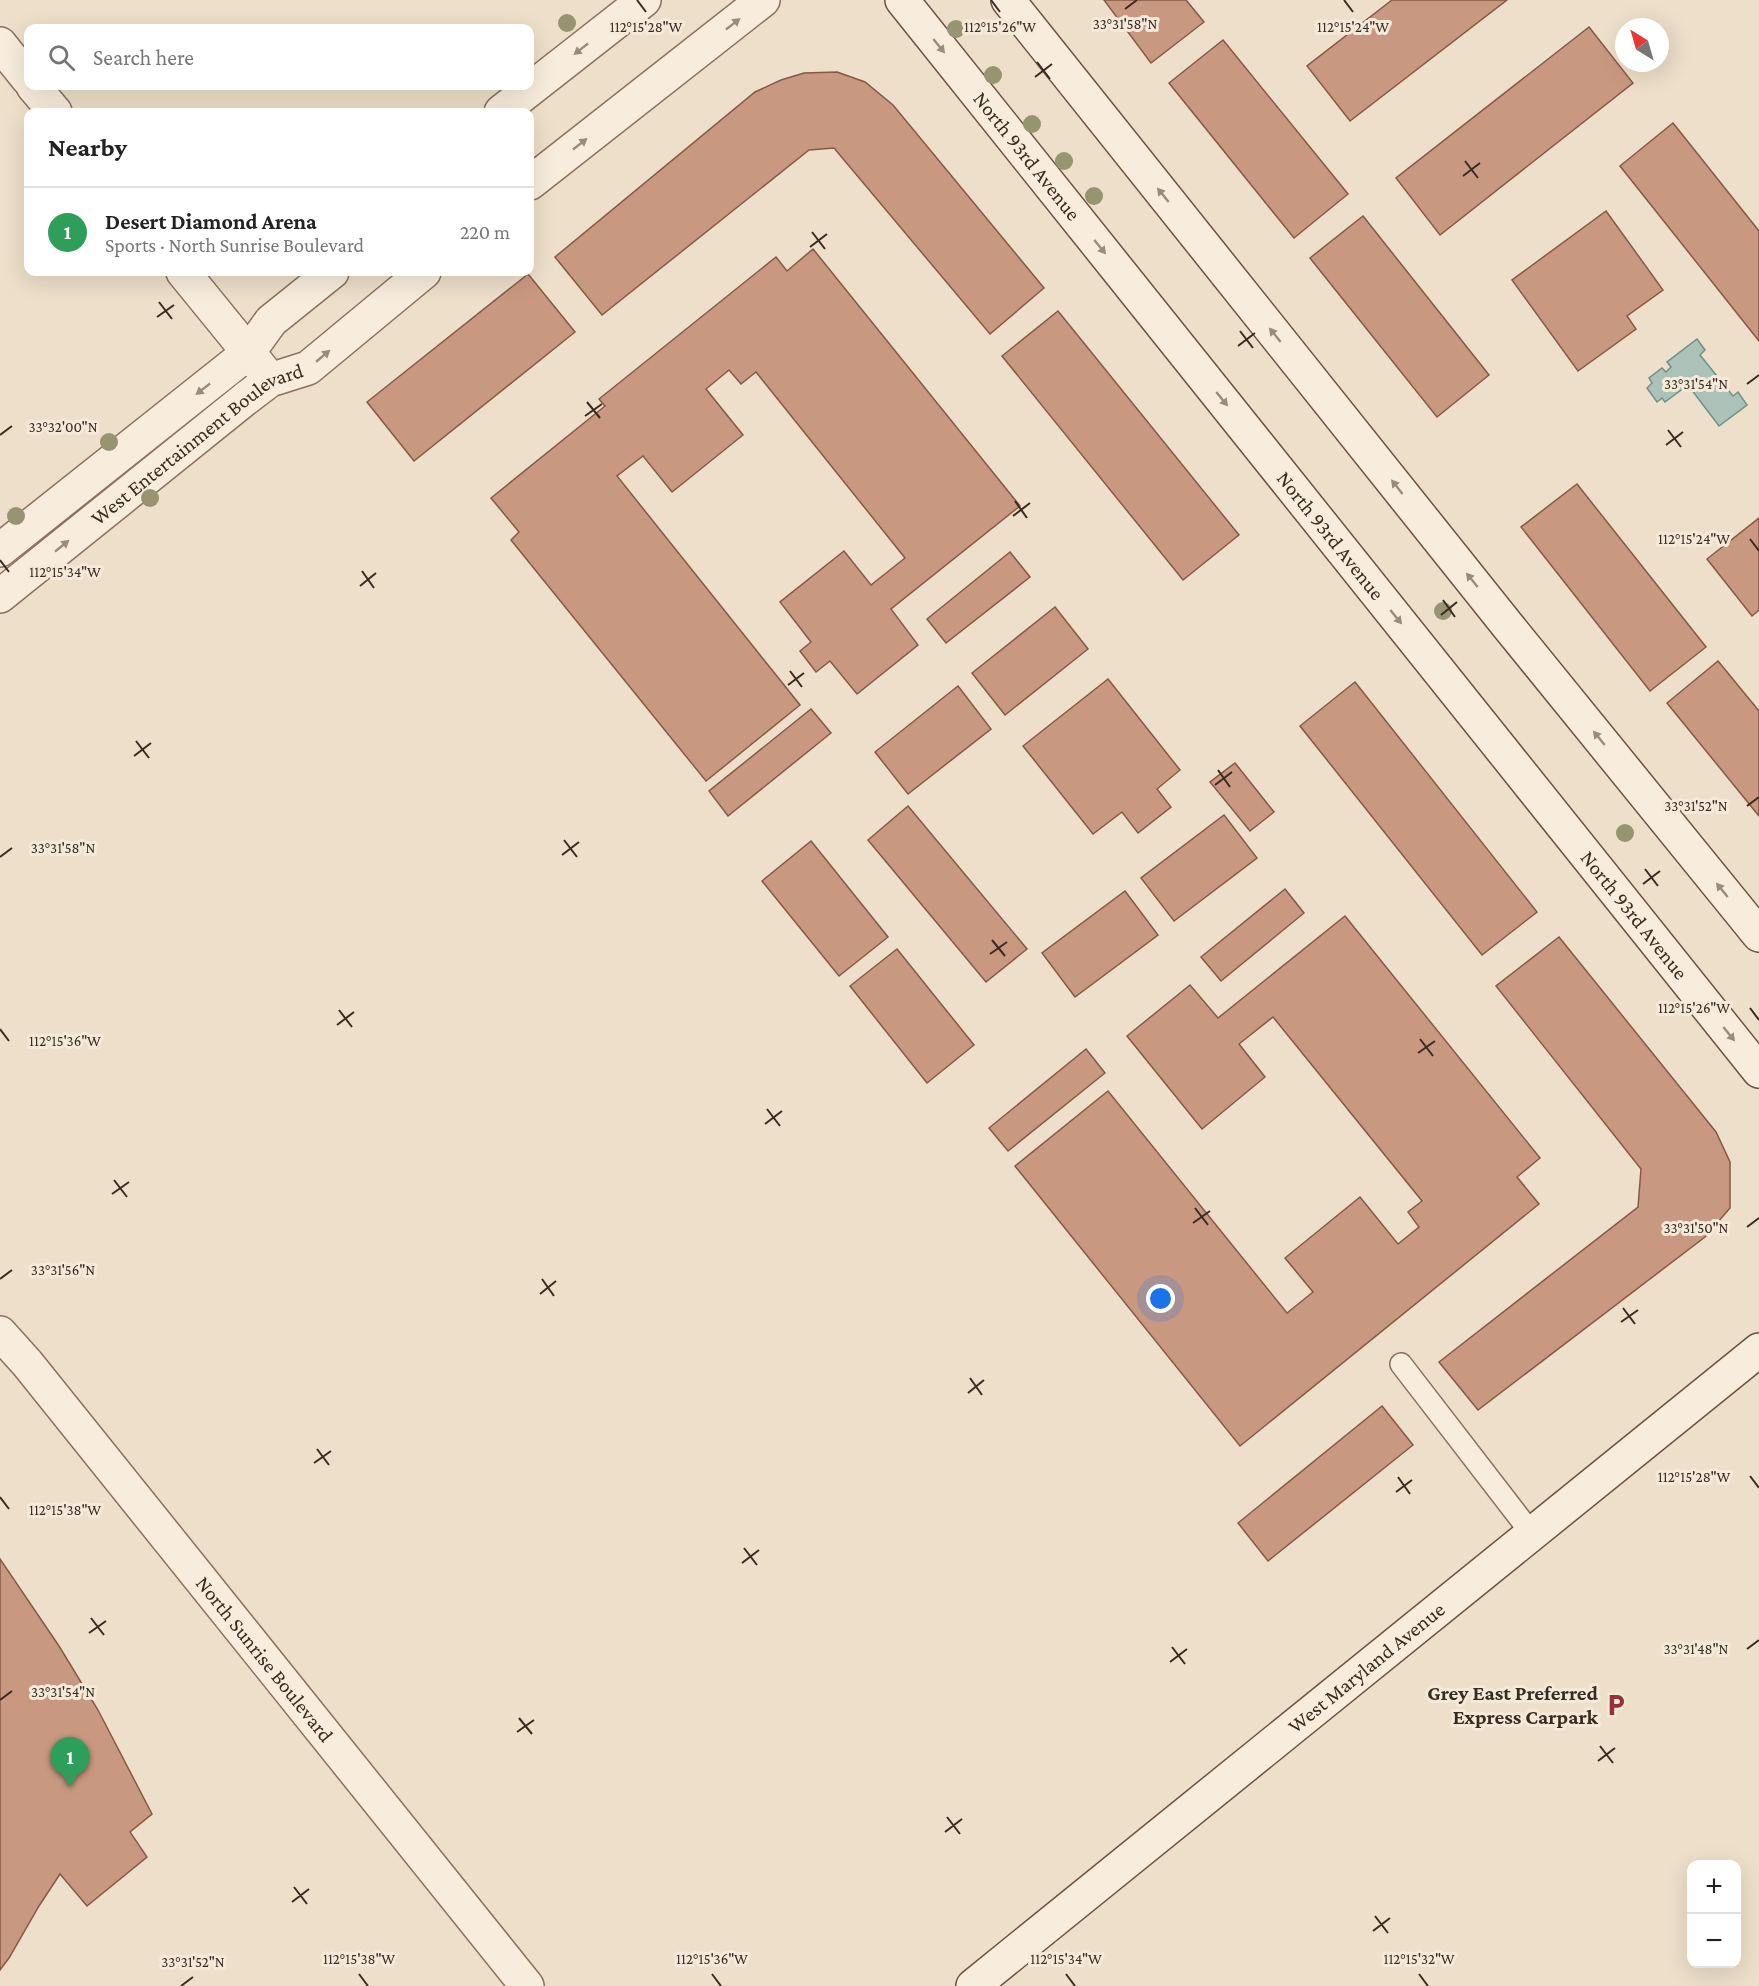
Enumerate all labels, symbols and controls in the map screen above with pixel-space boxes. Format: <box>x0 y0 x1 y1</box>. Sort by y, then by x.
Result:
text: 33°31'58"N <box>1093 16 1157 32</box>
one-way arrow <box>726 18 741 30</box>
north arrow <box>1615 18 1669 72</box>
text: 112°15'28"W <box>610 19 682 35</box>
text: 112°15'26"W <box>964 19 1036 35</box>
text: 112°15'24"W <box>1317 19 1389 35</box>
search box <box>24 24 534 90</box>
one-way arrow <box>932 38 944 53</box>
icon: search <box>45 41 78 74</box>
one-way arrow <box>573 43 589 56</box>
text: Search here <box>93 45 194 70</box>
street label: North 93rd Avenue <box>968 87 1086 225</box>
text: Nearby <box>48 133 127 162</box>
one-way arrow <box>572 137 588 150</box>
one-way arrow <box>1157 187 1169 202</box>
text: Desert Diamond Arena <box>105 209 317 234</box>
text: 1 <box>64 221 71 243</box>
text: 220 m <box>460 221 510 243</box>
text: Sports · North Sunrise Boulevard <box>105 234 364 256</box>
one-way arrow <box>1093 239 1106 254</box>
one-way arrow <box>1269 327 1282 343</box>
one-way arrow <box>315 350 330 363</box>
street label: West Entertainment Boulevard <box>86 358 306 530</box>
text: 33°31'54"N <box>1664 376 1728 392</box>
one-way arrow <box>195 383 210 395</box>
one-way arrow <box>1215 392 1227 407</box>
text: 33°32'00"N <box>28 419 98 435</box>
street label: North 93rd Avenue <box>1272 466 1389 605</box>
one-way arrow <box>1392 479 1404 494</box>
text: 112°15'24"W <box>1658 531 1730 547</box>
one-way arrow <box>54 539 70 552</box>
text: 112°15'34"W <box>29 564 101 580</box>
one-way arrow <box>1465 572 1478 588</box>
one-way arrow <box>1389 610 1401 625</box>
one-way arrow <box>1594 731 1606 746</box>
text: 33°31'52"N <box>1664 798 1728 814</box>
text: 33°31'58"N <box>31 840 95 856</box>
street label: North 93rd Avenue <box>1576 846 1693 984</box>
one-way arrow <box>1716 882 1729 898</box>
text: 112°15'26"W <box>1658 1000 1730 1016</box>
one-way arrow <box>1722 1026 1735 1041</box>
text: 112°15'36"W <box>29 1033 101 1049</box>
text: 33°31'50"N <box>1664 1220 1729 1236</box>
text: 33°31'56"N <box>31 1262 95 1278</box>
your location <box>1146 1284 1175 1313</box>
text: 112°15'28"W <box>1658 1469 1730 1485</box>
text: 112°15'38"W <box>29 1502 101 1518</box>
street label: North Sunrise Boulevard <box>191 1571 338 1747</box>
street label: West Maryland Avenue <box>1283 1597 1450 1738</box>
text: 33°31'48"N <box>1664 1641 1729 1657</box>
place label: Grey East Preferred Express Carpark <box>1427 1681 1599 1729</box>
text: 33°31'54"N <box>31 1684 95 1700</box>
parking icon: Grey East Preferred Express Carpark <box>1603 1692 1629 1718</box>
pin: 1 <box>50 1738 90 1787</box>
map controls <box>1687 1860 1741 1968</box>
button: + <box>1687 1860 1741 1914</box>
button: − <box>1687 1914 1741 1968</box>
text: 112°15'38"W <box>323 1951 395 1967</box>
text: 112°15'36"W <box>676 1951 748 1967</box>
text: 112°15'34"W <box>1030 1951 1102 1967</box>
text: 112°15'32"W <box>1383 1951 1455 1967</box>
text: 33°31'52"N <box>161 1954 225 1970</box>

